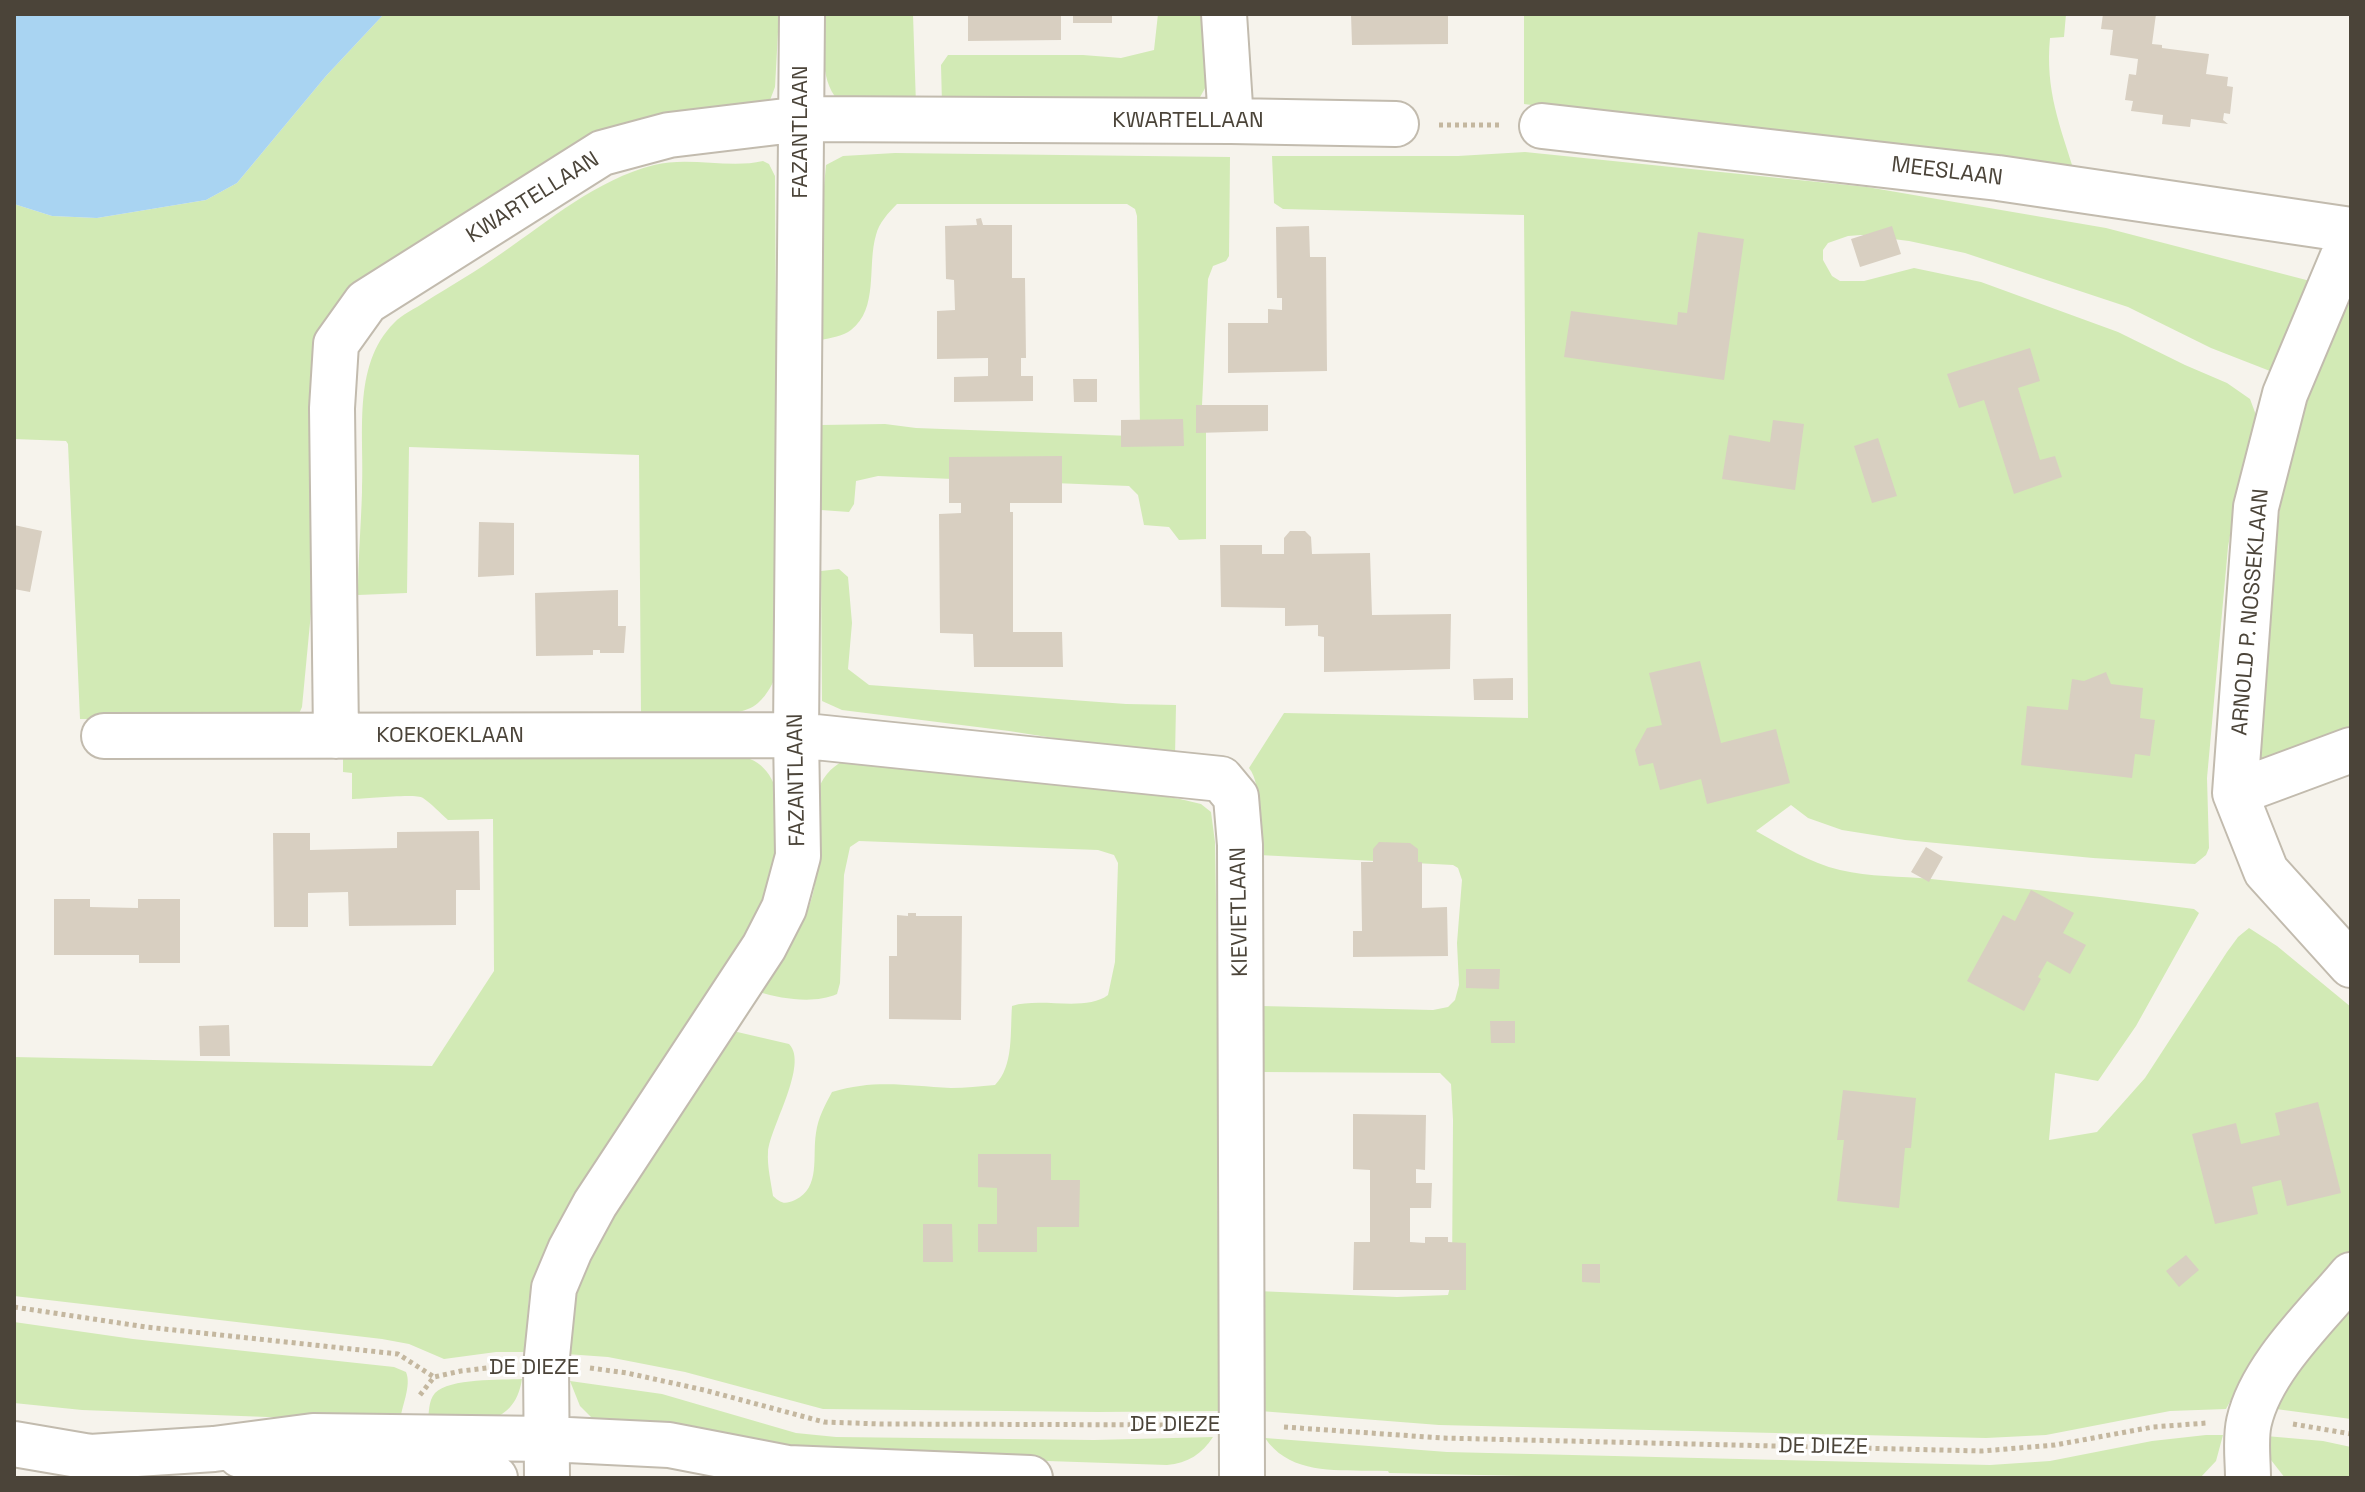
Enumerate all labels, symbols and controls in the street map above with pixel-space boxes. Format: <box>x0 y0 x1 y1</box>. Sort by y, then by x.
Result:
street label: FAZANTLAAN <box>788 65 814 199</box>
street label: KWARTELLAAN <box>1112 108 1264 134</box>
street label: KWARTELLAAN <box>462 147 604 249</box>
street label: MEESLAAN <box>1890 152 2004 192</box>
street label: ARNOLD P. NOSSEKLAAN <box>2227 487 2275 737</box>
street label: FAZANTLAAN <box>783 713 811 847</box>
street label: KOEKOEKLAAN <box>376 723 524 749</box>
street label: KIEVIETLAAN <box>1226 847 1254 977</box>
street label: DE DIEZE <box>489 1355 579 1381</box>
street label: DE DIEZE <box>1130 1412 1220 1438</box>
street label: DE DIEZE <box>1778 1433 1868 1461</box>

